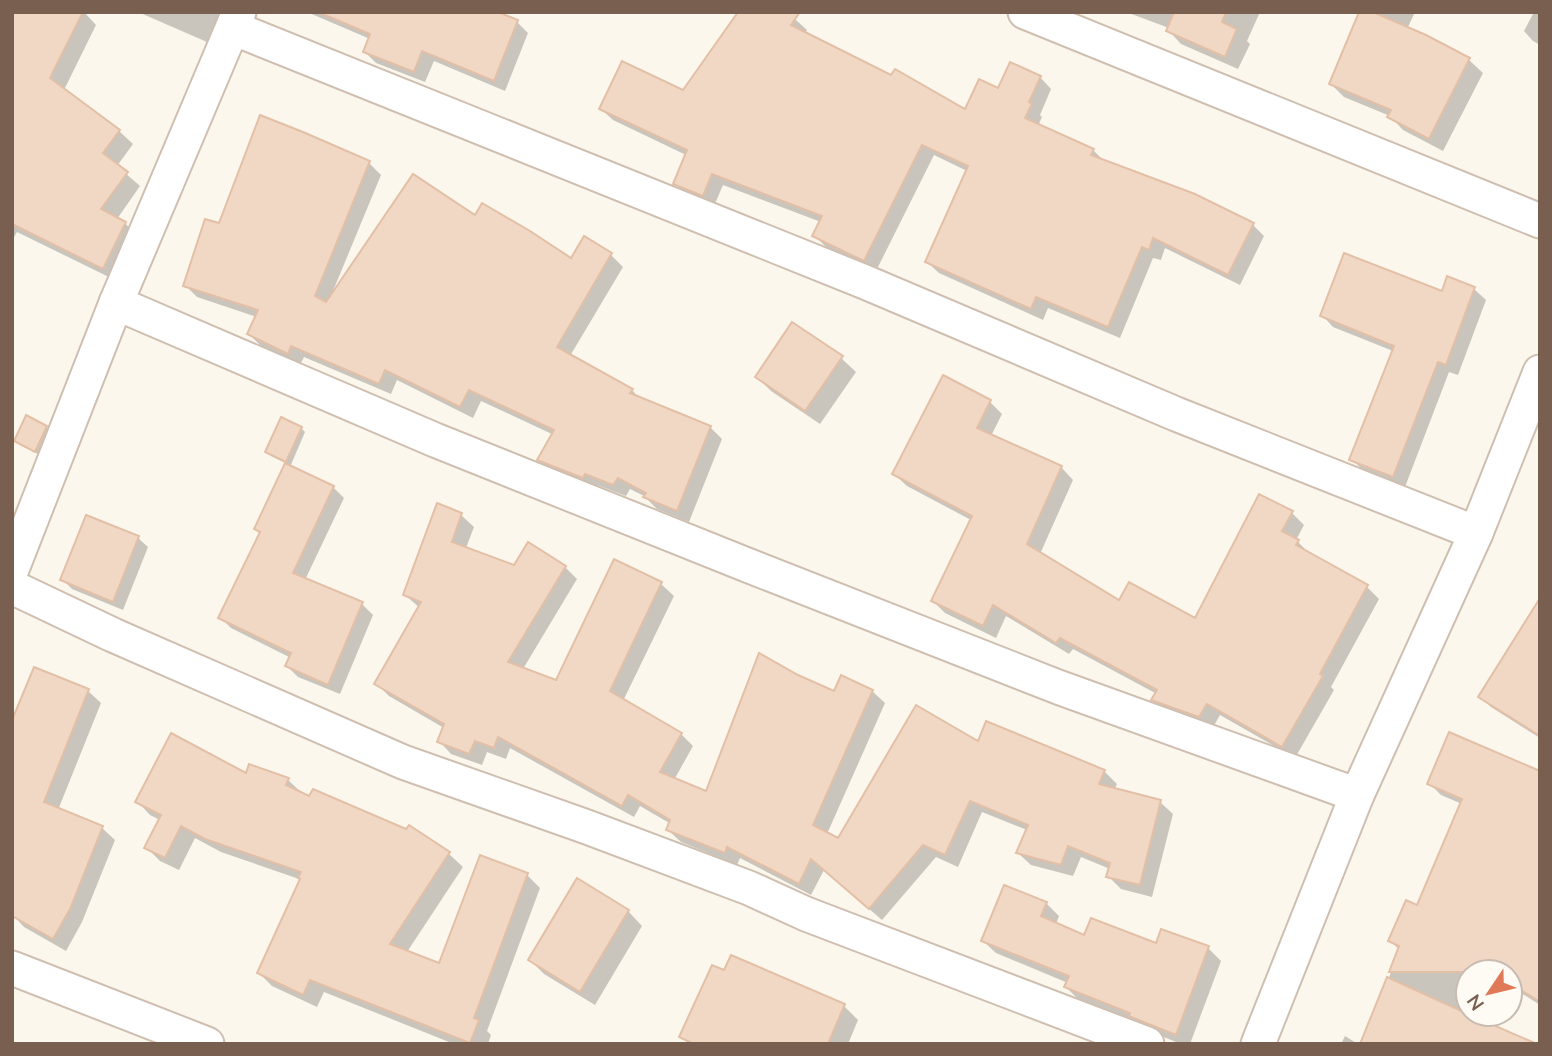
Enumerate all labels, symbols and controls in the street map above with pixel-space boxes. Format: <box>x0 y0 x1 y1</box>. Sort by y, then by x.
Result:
north arrow <box>1454 958 1524 1028</box>
text: N <box>1461 989 1491 1015</box>

